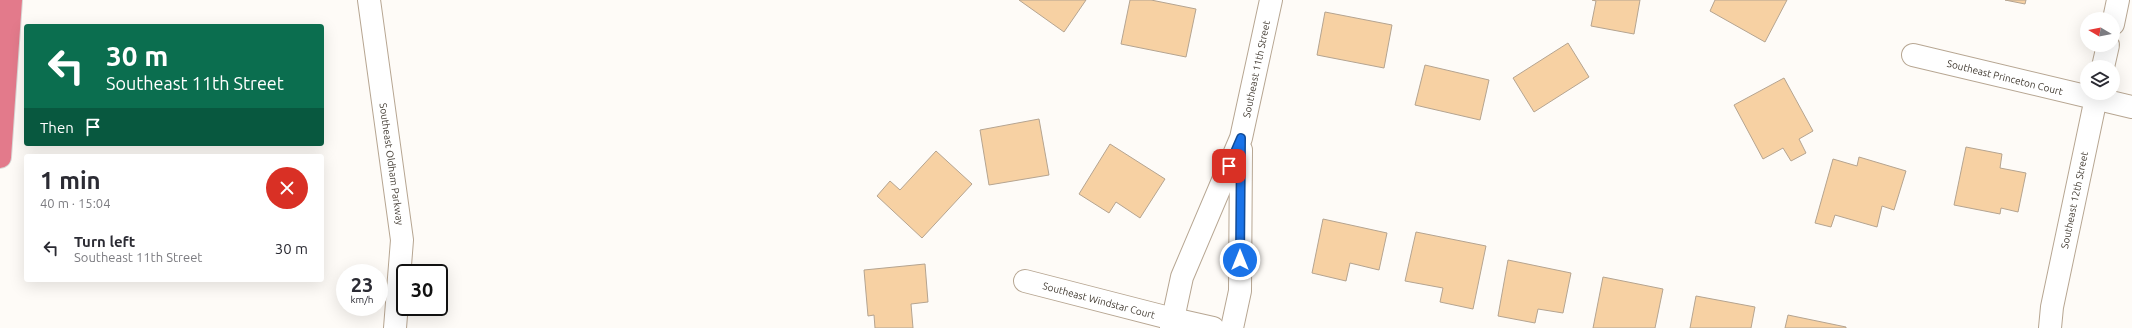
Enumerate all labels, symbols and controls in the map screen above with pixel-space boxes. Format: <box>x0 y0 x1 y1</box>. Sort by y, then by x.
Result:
north arrow <box>2080 12 2120 52</box>
map controls <box>2080 12 2120 100</box>
street label: Southeast 11th Street <box>1241 20 1272 119</box>
icon: left <box>40 40 92 92</box>
text: 30 m <box>106 40 168 71</box>
street label: Southeast Princeton Court <box>1946 58 2064 97</box>
button: layers <box>2080 60 2120 100</box>
text: Southeast 11th Street <box>106 73 284 93</box>
street label: Southeast Oldham Parkway <box>377 102 406 226</box>
icon: arrive <box>82 116 104 138</box>
text: Then <box>40 119 74 136</box>
pin <box>1212 149 1246 183</box>
street label: Southeast 12th Street <box>2059 151 2090 250</box>
icon: arrive <box>1218 155 1240 177</box>
text: 1 min <box>40 167 101 194</box>
button: close <box>266 167 308 209</box>
text: 40 m · 15:04 <box>40 196 111 210</box>
text: Turn left <box>74 233 135 250</box>
icon: left <box>40 237 62 259</box>
position arrow <box>1219 239 1261 281</box>
text: 30 m <box>275 240 308 257</box>
text: Southeast 11th Street <box>74 250 202 264</box>
speed limit sign: 30 <box>396 264 448 316</box>
text: 23 <box>351 273 373 296</box>
street label: Southeast Windstar Court <box>1041 280 1156 321</box>
text: km/h <box>350 294 374 305</box>

